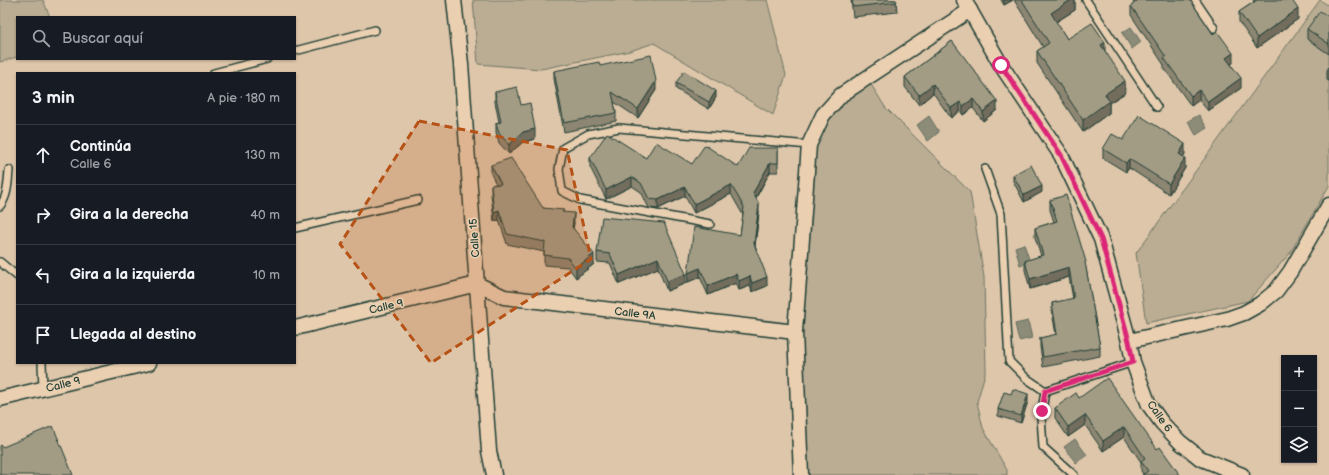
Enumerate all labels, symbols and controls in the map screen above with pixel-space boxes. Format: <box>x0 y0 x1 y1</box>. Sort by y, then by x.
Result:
search box <box>16 16 296 60</box>
icon: search <box>30 27 52 49</box>
text: Buscar aquí <box>62 29 143 48</box>
route start <box>992 56 1010 74</box>
text: 3 min <box>32 88 75 108</box>
text: A pie · 180 m <box>207 90 280 106</box>
text: Continúa <box>70 137 131 156</box>
icon: ahead <box>32 144 54 166</box>
text: 130 m <box>245 147 280 163</box>
text: Calle 6 <box>70 156 111 172</box>
icon: right <box>32 204 54 226</box>
text: Gira a la derecha <box>70 205 189 224</box>
text: 40 m <box>250 207 280 223</box>
street label: Calle 15 <box>467 218 482 258</box>
icon: left <box>32 264 54 286</box>
text: Gira a la izquierda <box>70 265 195 284</box>
text: 10 m <box>253 267 280 283</box>
street label: Calle 9 <box>368 296 404 317</box>
street label: Calle 9A <box>614 305 657 323</box>
icon: arrive <box>32 324 54 346</box>
text: Llegada al destino <box>70 325 196 344</box>
map controls <box>1281 355 1317 463</box>
button: + <box>1281 355 1317 391</box>
street label: Calle 9 <box>45 374 82 395</box>
button: − <box>1281 391 1317 427</box>
street label: Calle 6 <box>1144 398 1175 435</box>
route end <box>1033 402 1051 420</box>
button: layers <box>1281 427 1317 463</box>

